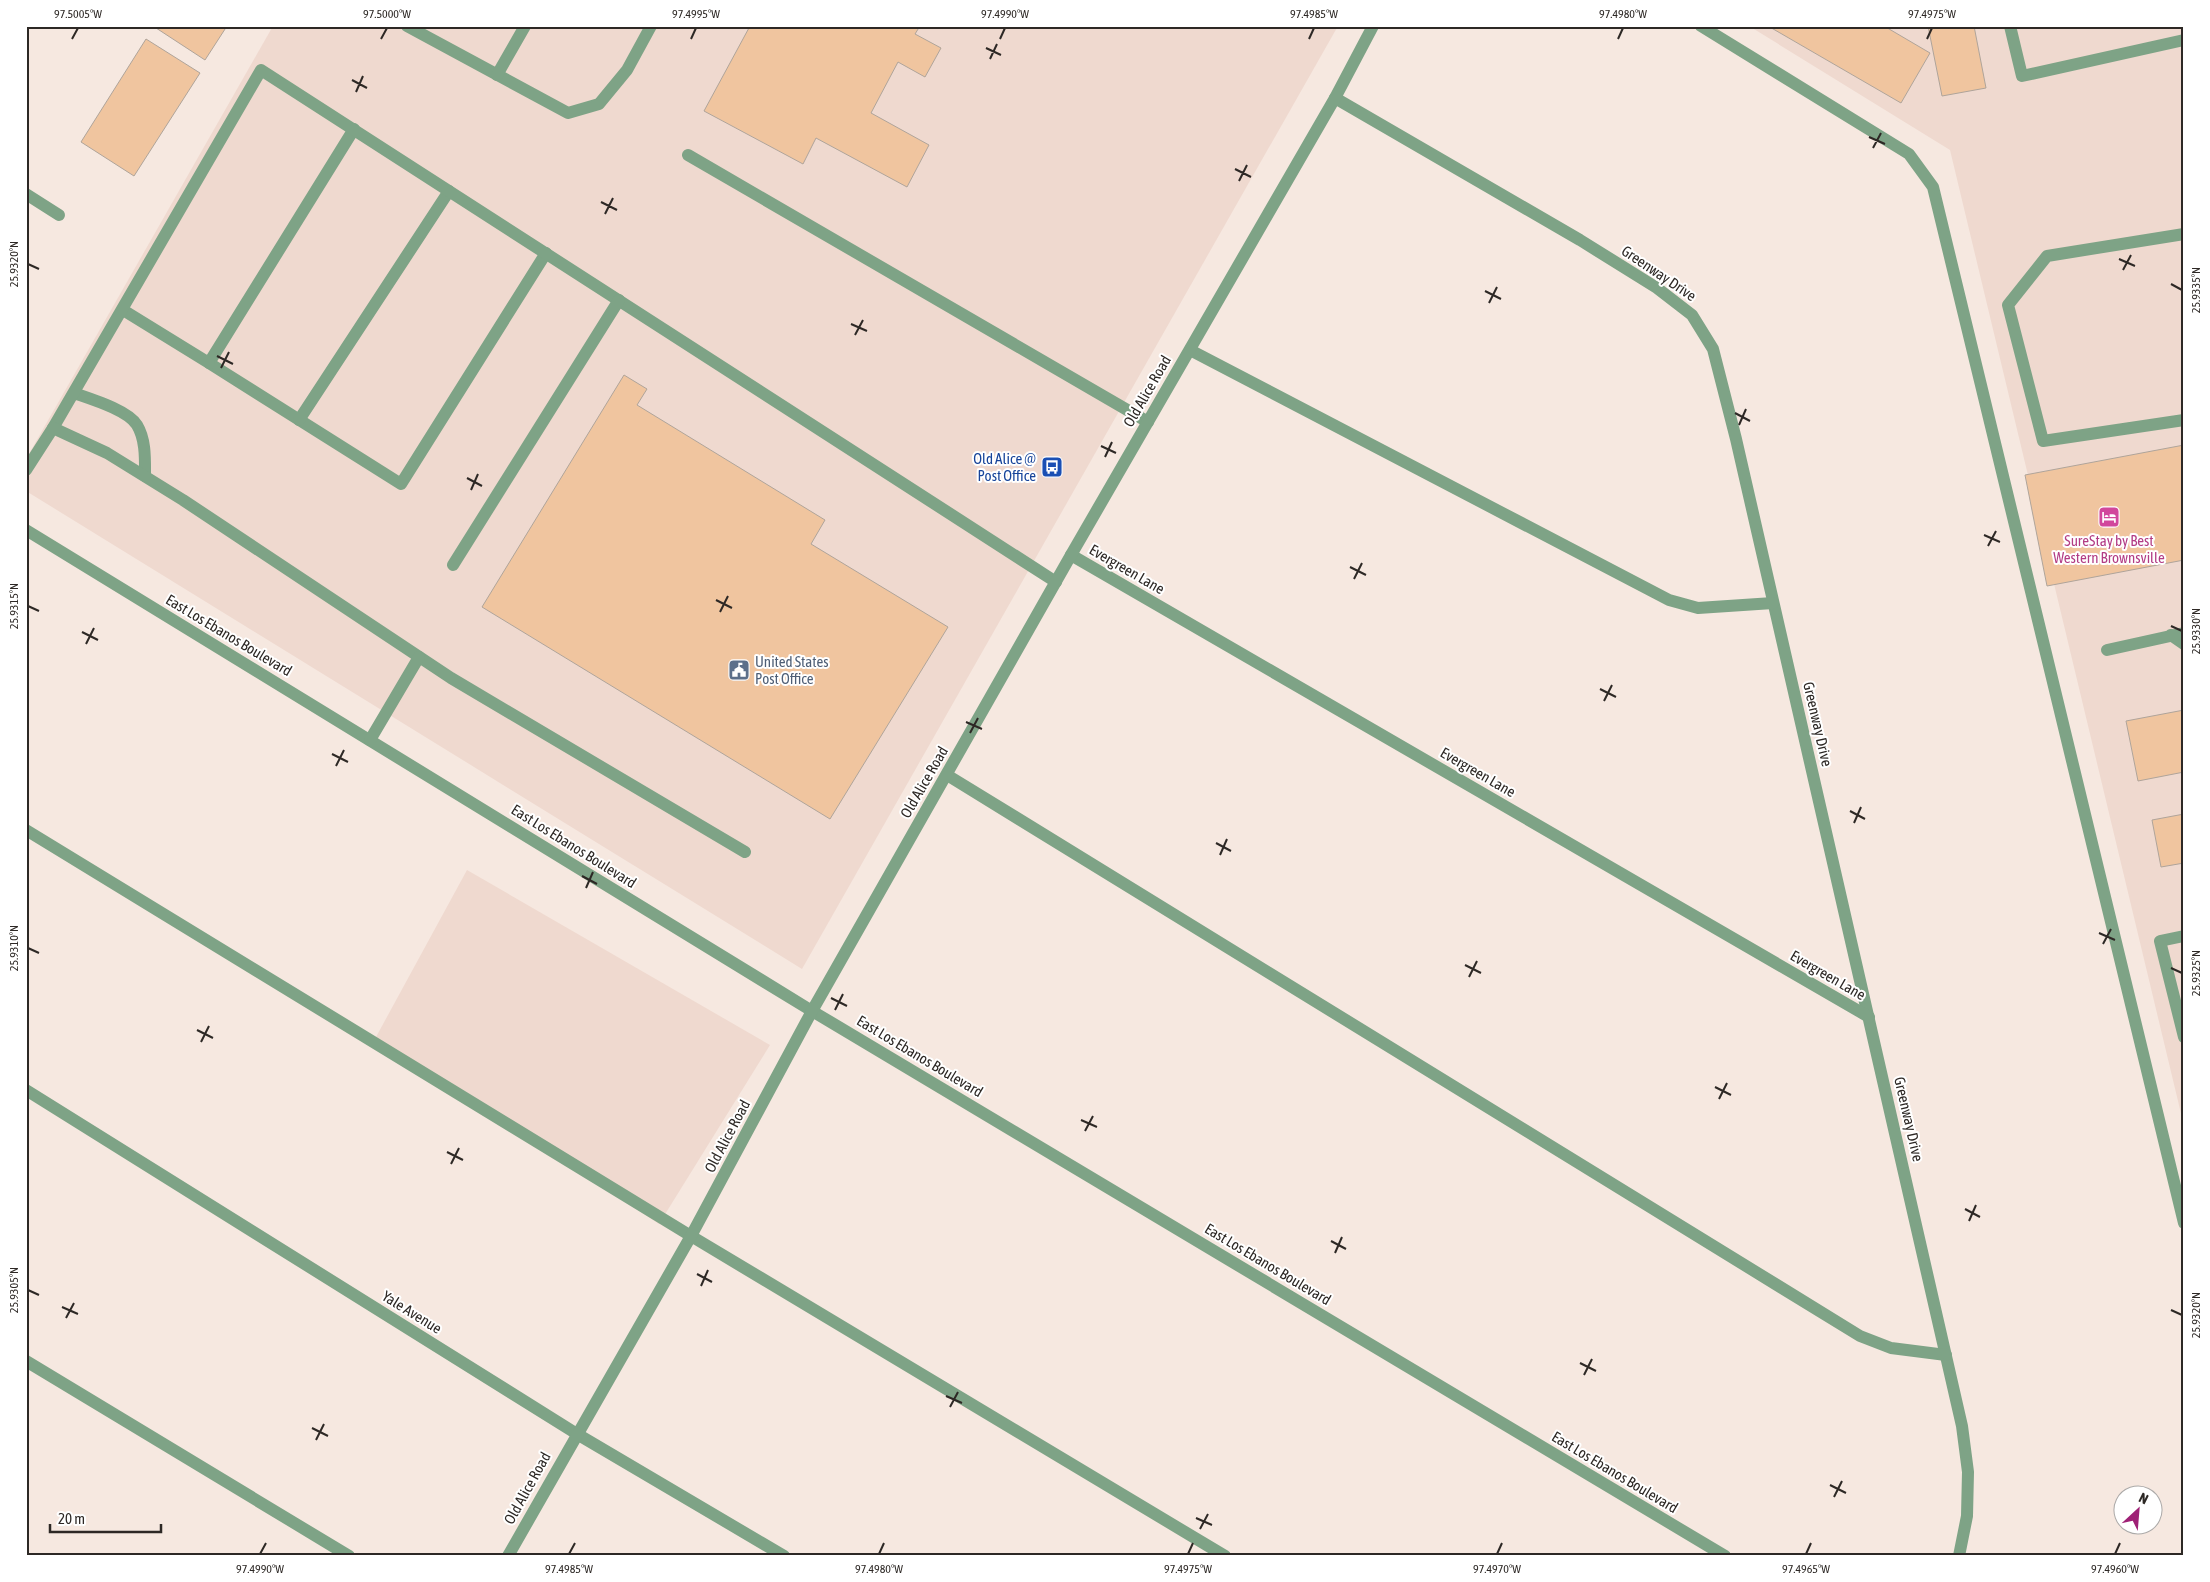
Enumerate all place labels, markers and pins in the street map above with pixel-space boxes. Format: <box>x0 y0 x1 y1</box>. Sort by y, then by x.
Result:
place label: Old Alice @ Post Office <box>973 450 1036 484</box>
bus stop icon: Old Alice @ Post Office <box>1040 455 1064 479</box>
hotel icon: SureStay by Best Western Brownsville <box>2097 505 2121 529</box>
place label: SureStay by Best Western Brownsville <box>2053 532 2165 566</box>
place label: United States Post Office <box>755 653 829 687</box>
public building icon: United States Post Office <box>727 658 751 682</box>

